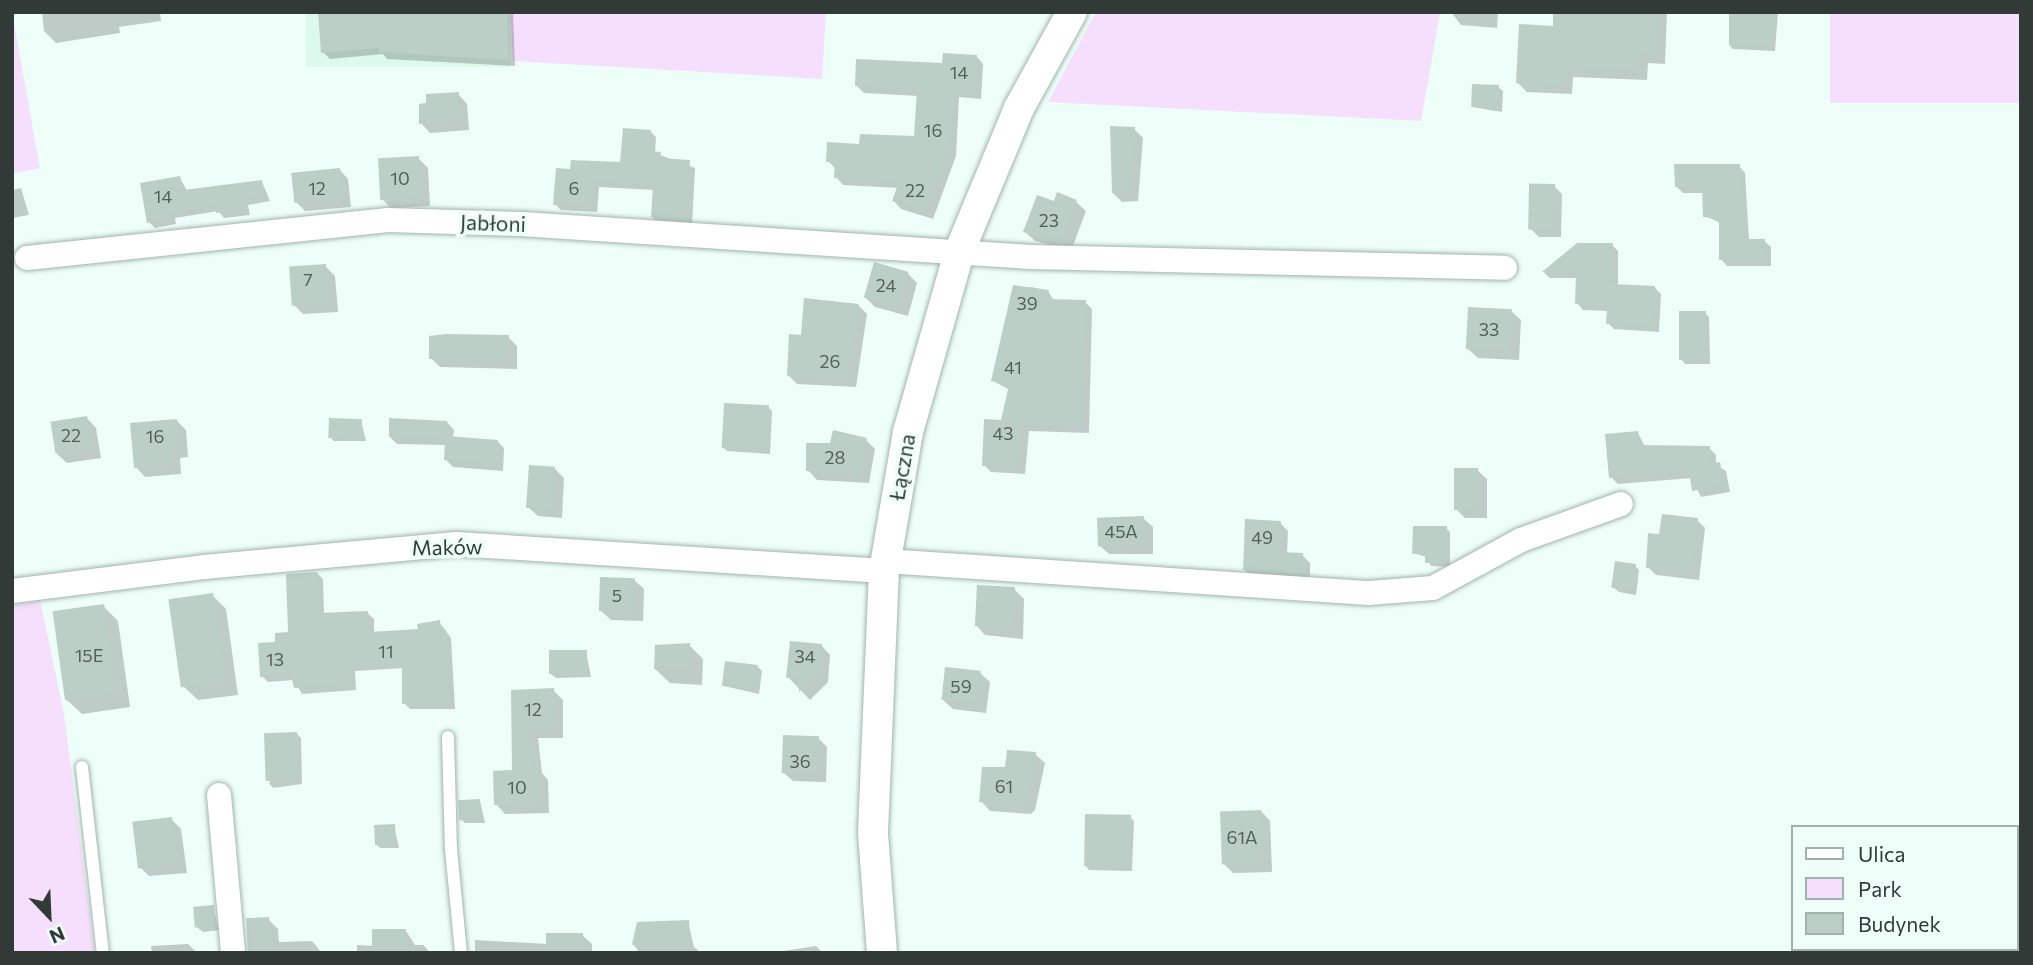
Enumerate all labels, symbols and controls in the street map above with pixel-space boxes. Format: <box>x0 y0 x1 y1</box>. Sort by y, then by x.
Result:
house number: 14 <box>950 61 968 83</box>
house number: 16 <box>924 119 942 141</box>
house number: 10 <box>390 167 410 189</box>
house number: 12 <box>308 177 326 199</box>
house number: 6 <box>569 177 579 199</box>
house number: 22 <box>905 179 925 201</box>
house number: 14 <box>154 185 172 207</box>
street label: Jabłoni <box>460 209 526 237</box>
house number: 23 <box>1039 209 1059 231</box>
house number: 7 <box>303 268 313 290</box>
house number: 24 <box>876 274 896 296</box>
house number: 39 <box>1016 292 1038 314</box>
house number: 33 <box>1479 318 1499 340</box>
house number: 26 <box>820 350 840 372</box>
house number: 41 <box>1004 356 1022 378</box>
house number: 43 <box>992 422 1014 444</box>
house number: 22 <box>61 424 81 446</box>
house number: 16 <box>146 425 164 447</box>
street label: Łączna <box>884 432 920 502</box>
house number: 28 <box>825 446 845 468</box>
house number: 45A <box>1104 520 1138 542</box>
house number: 49 <box>1251 526 1273 548</box>
street label: Maków <box>411 534 483 560</box>
house number: 5 <box>612 584 622 606</box>
house number: 11 <box>378 640 394 662</box>
house number: 15E <box>75 644 103 666</box>
house number: 34 <box>794 645 816 667</box>
house number: 13 <box>266 648 284 670</box>
house number: 59 <box>950 675 972 697</box>
house number: 12 <box>524 698 542 720</box>
house number: 36 <box>789 750 811 772</box>
house number: 61 <box>995 775 1013 797</box>
house number: 10 <box>507 776 527 798</box>
legend <box>1792 825 2019 951</box>
house number: 61A <box>1226 826 1258 848</box>
text: Ulica <box>1858 841 1905 866</box>
text: Park <box>1858 876 1902 901</box>
north arrow <box>14 881 84 951</box>
text: Budynek <box>1858 911 1941 936</box>
text: N <box>46 922 68 949</box>

